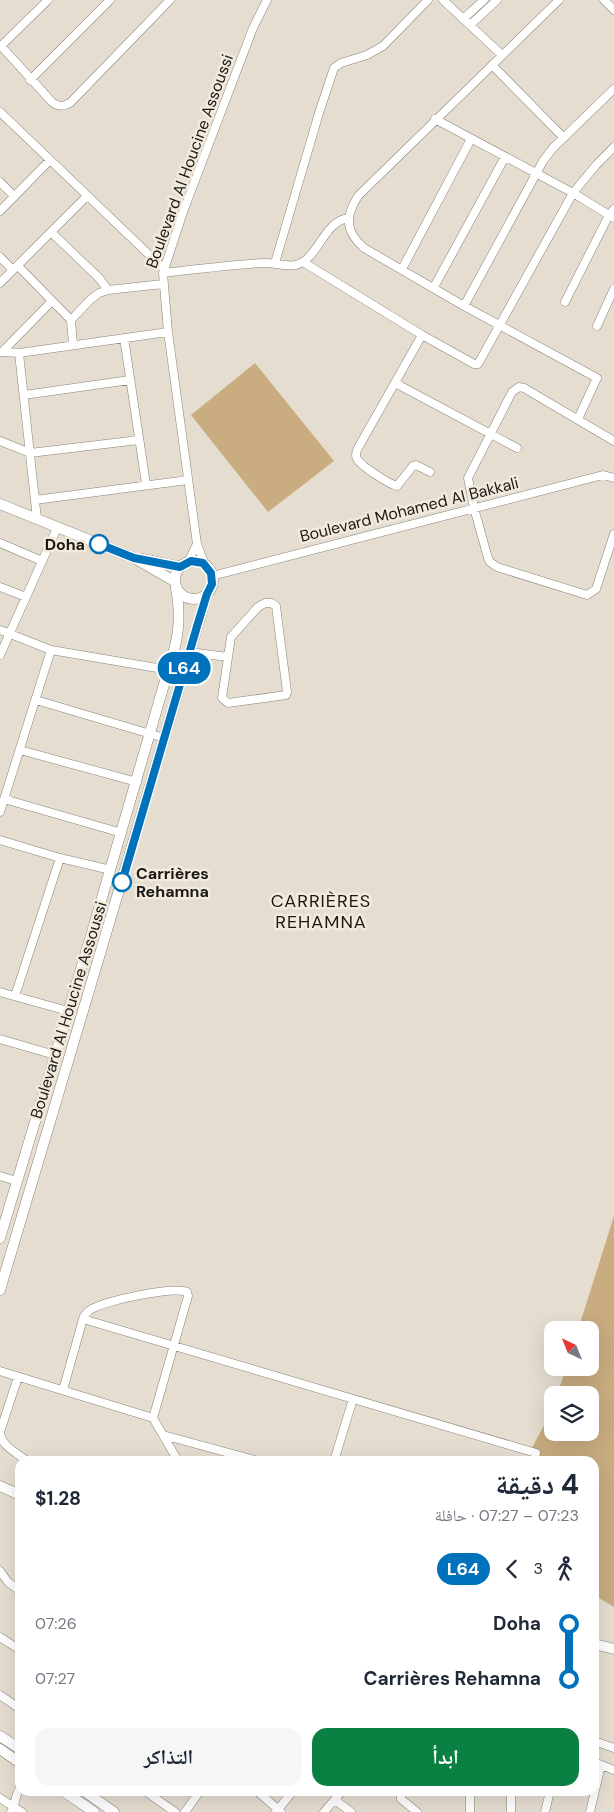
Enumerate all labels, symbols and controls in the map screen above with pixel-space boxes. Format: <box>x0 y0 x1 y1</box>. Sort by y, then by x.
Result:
street label: Boulevard Al Houcine Assoussi <box>141 51 238 271</box>
street label: Boulevard Mohamed Al Bakkali <box>298 472 521 547</box>
place label: Doha <box>45 534 85 555</box>
marker: Doha <box>89 534 109 554</box>
line badge: L64 <box>155 652 213 684</box>
text: L64 <box>168 656 200 680</box>
place label: Carrières Rehamna <box>136 863 209 902</box>
marker: Carrières Rehamna <box>112 872 132 892</box>
district label: CARRIÈRES REHAMNA <box>271 889 371 934</box>
street label: Boulevard Al Houcine Assoussi <box>25 899 112 1121</box>
north arrow <box>544 1321 599 1376</box>
map controls <box>544 1321 599 1441</box>
button: layers <box>544 1386 599 1441</box>
text: 4 دقيقة <box>495 1466 579 1503</box>
text: $1.28 <box>35 1486 81 1511</box>
text: 07:23 – 07:27 · حافلة <box>435 1505 579 1526</box>
icon: back <box>498 1555 526 1583</box>
icon: walk <box>551 1555 579 1583</box>
text: L64 <box>447 1557 480 1581</box>
text: 3 <box>534 1558 543 1579</box>
text: Doha <box>493 1611 541 1636</box>
text: 07:26 <box>35 1613 77 1634</box>
text: Carrières Rehamna <box>364 1666 541 1691</box>
text: 07:27 <box>35 1668 75 1689</box>
button: التذاكر <box>35 1728 302 1786</box>
button: ابدأ <box>312 1728 579 1786</box>

